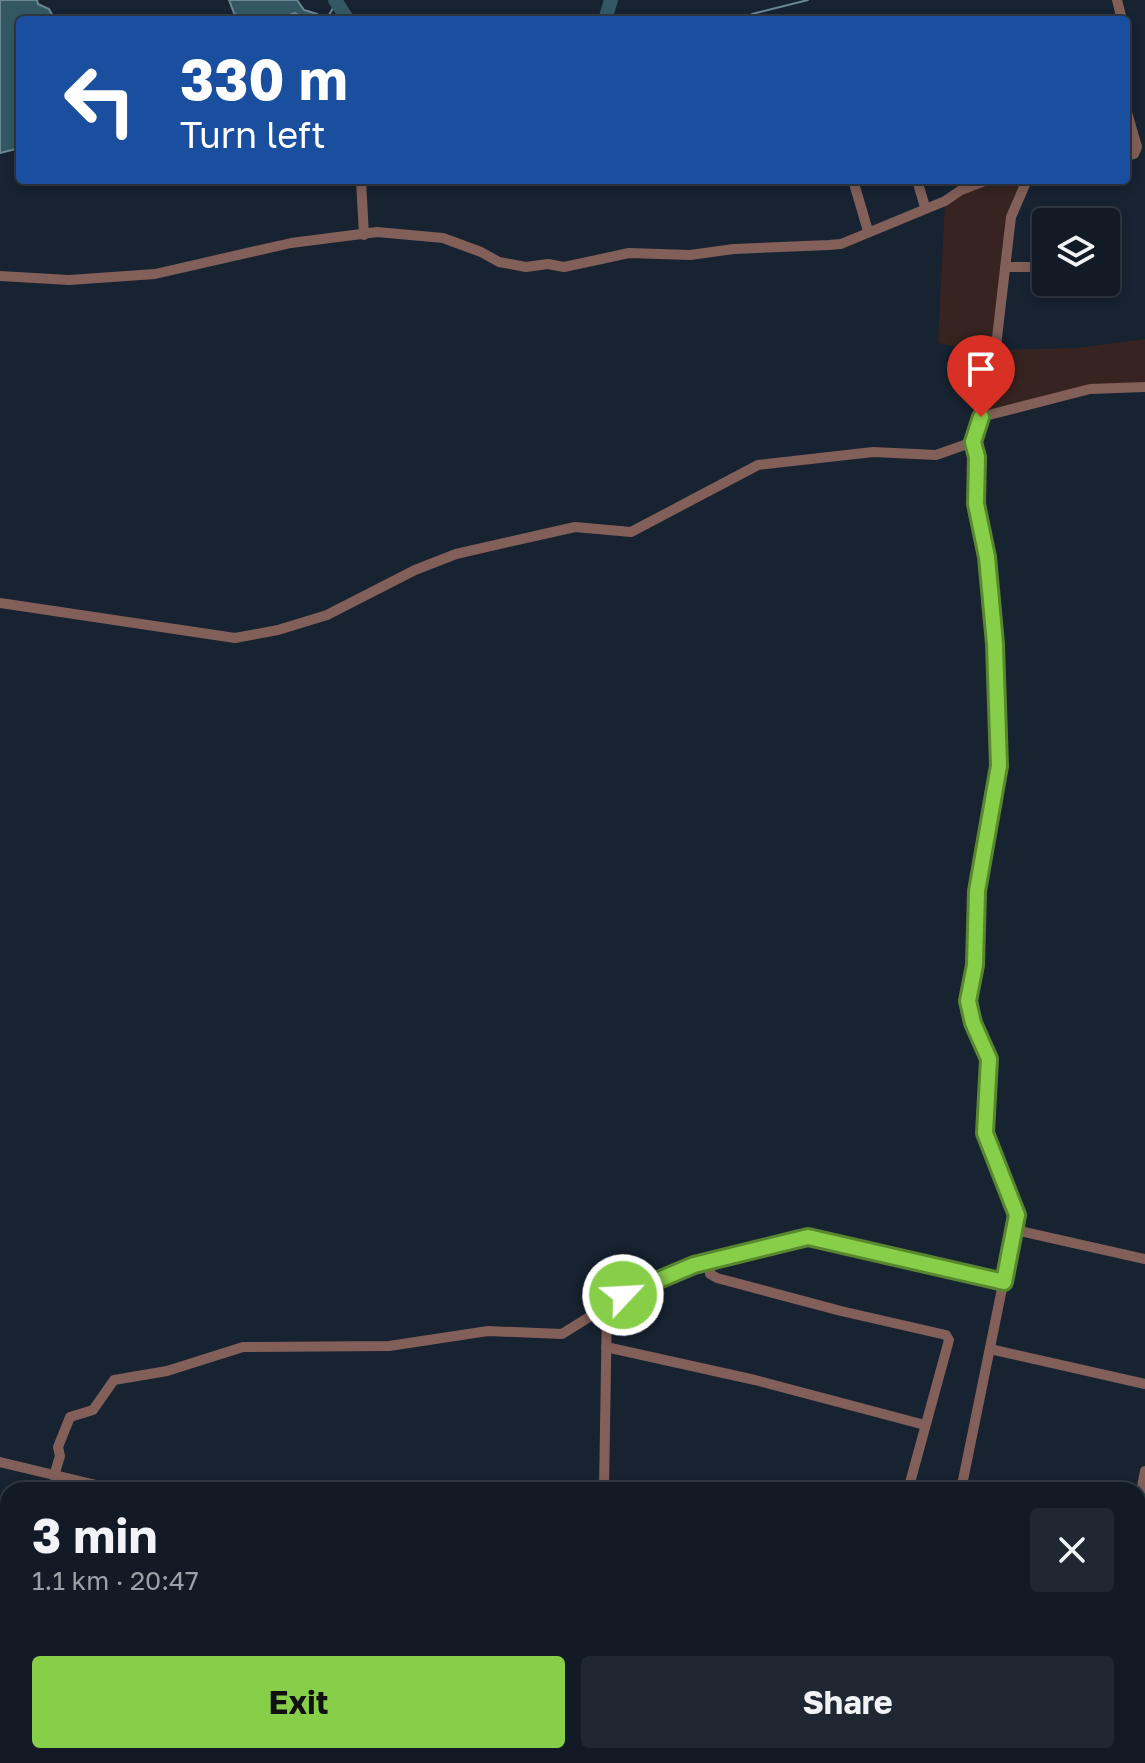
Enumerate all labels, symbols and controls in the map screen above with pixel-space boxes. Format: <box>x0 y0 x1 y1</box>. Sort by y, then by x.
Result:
text: 330 m <box>180 45 348 112</box>
icon: left <box>48 48 152 152</box>
text: Turn left <box>180 113 326 156</box>
map controls <box>1032 208 1120 296</box>
button: layers <box>1032 208 1120 296</box>
pin <box>947 335 1015 417</box>
icon: arrive <box>959 347 1003 391</box>
position arrow <box>581 1253 665 1337</box>
text: 3 min <box>32 1506 157 1564</box>
button: close <box>1030 1508 1114 1592</box>
text: 1.1 km · 20:47 <box>32 1565 199 1596</box>
button: Exit <box>32 1656 565 1748</box>
button: Share <box>581 1656 1114 1748</box>

